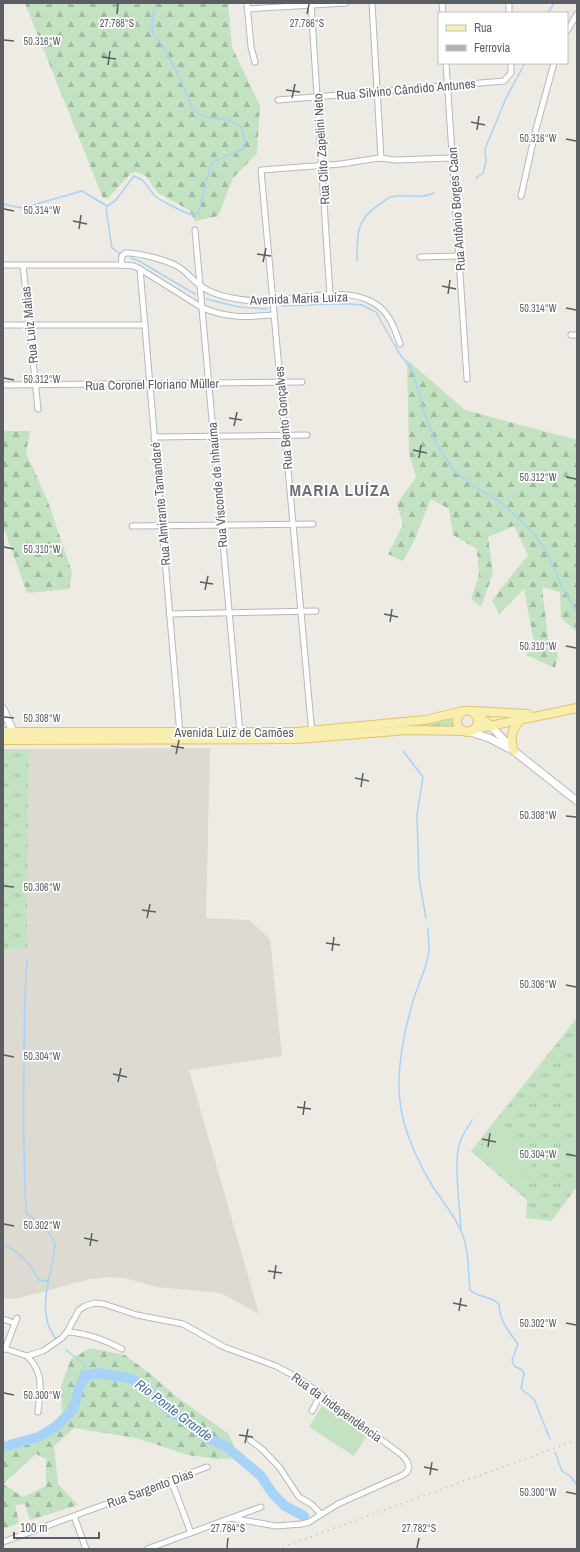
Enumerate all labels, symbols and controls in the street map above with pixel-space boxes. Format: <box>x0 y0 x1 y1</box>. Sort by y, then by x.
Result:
legend <box>438 12 568 64</box>
text: 27.788°S <box>100 17 135 30</box>
text: 27.786°S <box>290 17 325 30</box>
text: Rua <box>474 20 493 36</box>
text: 50.316°W <box>24 35 61 48</box>
text: Ferrovia <box>474 40 511 56</box>
street label: Rua Silvino Cândido Antunes <box>336 75 476 104</box>
street label: Rua Clito Zapelini Neto <box>309 93 334 205</box>
text: 50.316°W <box>520 132 557 145</box>
street label: Rua Antônio Borges Caon <box>444 147 469 271</box>
text: 50.314°W <box>24 204 61 217</box>
street label: Rua Luiz Matias <box>17 285 42 364</box>
street label: Avenida Maria Luíza <box>249 288 348 309</box>
text: 50.314°W <box>520 302 557 315</box>
street label: Rua Bento Gonçalves <box>271 366 296 470</box>
text: 50.312°W <box>24 373 61 386</box>
street label: Rua Coronel Floriano Müller <box>85 375 220 394</box>
street label: Rua Visconde de Inhaúma <box>204 421 231 548</box>
street label: Rua Almirante Tamandaré <box>147 441 174 566</box>
text: 50.312°W <box>520 471 557 484</box>
district label: MARIA LUÍZA <box>289 478 391 501</box>
text: 50.310°W <box>24 543 61 556</box>
text: 50.310°W <box>520 640 557 653</box>
text: 50.308°W <box>24 712 61 725</box>
street label: Avenida Luiz de Camões <box>173 724 294 741</box>
text: 50.308°W <box>520 809 557 822</box>
text: 50.306°W <box>24 881 61 894</box>
text: 50.306°W <box>520 978 557 991</box>
text: 50.304°W <box>24 1050 61 1063</box>
text: 50.304°W <box>520 1148 557 1161</box>
text: 50.302°W <box>24 1219 61 1232</box>
text: 50.302°W <box>520 1317 557 1330</box>
street label: Rua da Independência <box>288 1369 385 1446</box>
water label: Rio Ponte Grande <box>132 1375 216 1445</box>
text: 50.300°W <box>24 1389 61 1402</box>
street label: Rua Sargento Dias <box>105 1465 196 1512</box>
text: 50.300°W <box>520 1486 557 1499</box>
scale bar <box>14 1514 99 1540</box>
text: 100 m <box>20 1520 47 1536</box>
text: 27.784°S <box>211 1522 246 1535</box>
text: 27.782°S <box>402 1522 437 1535</box>

